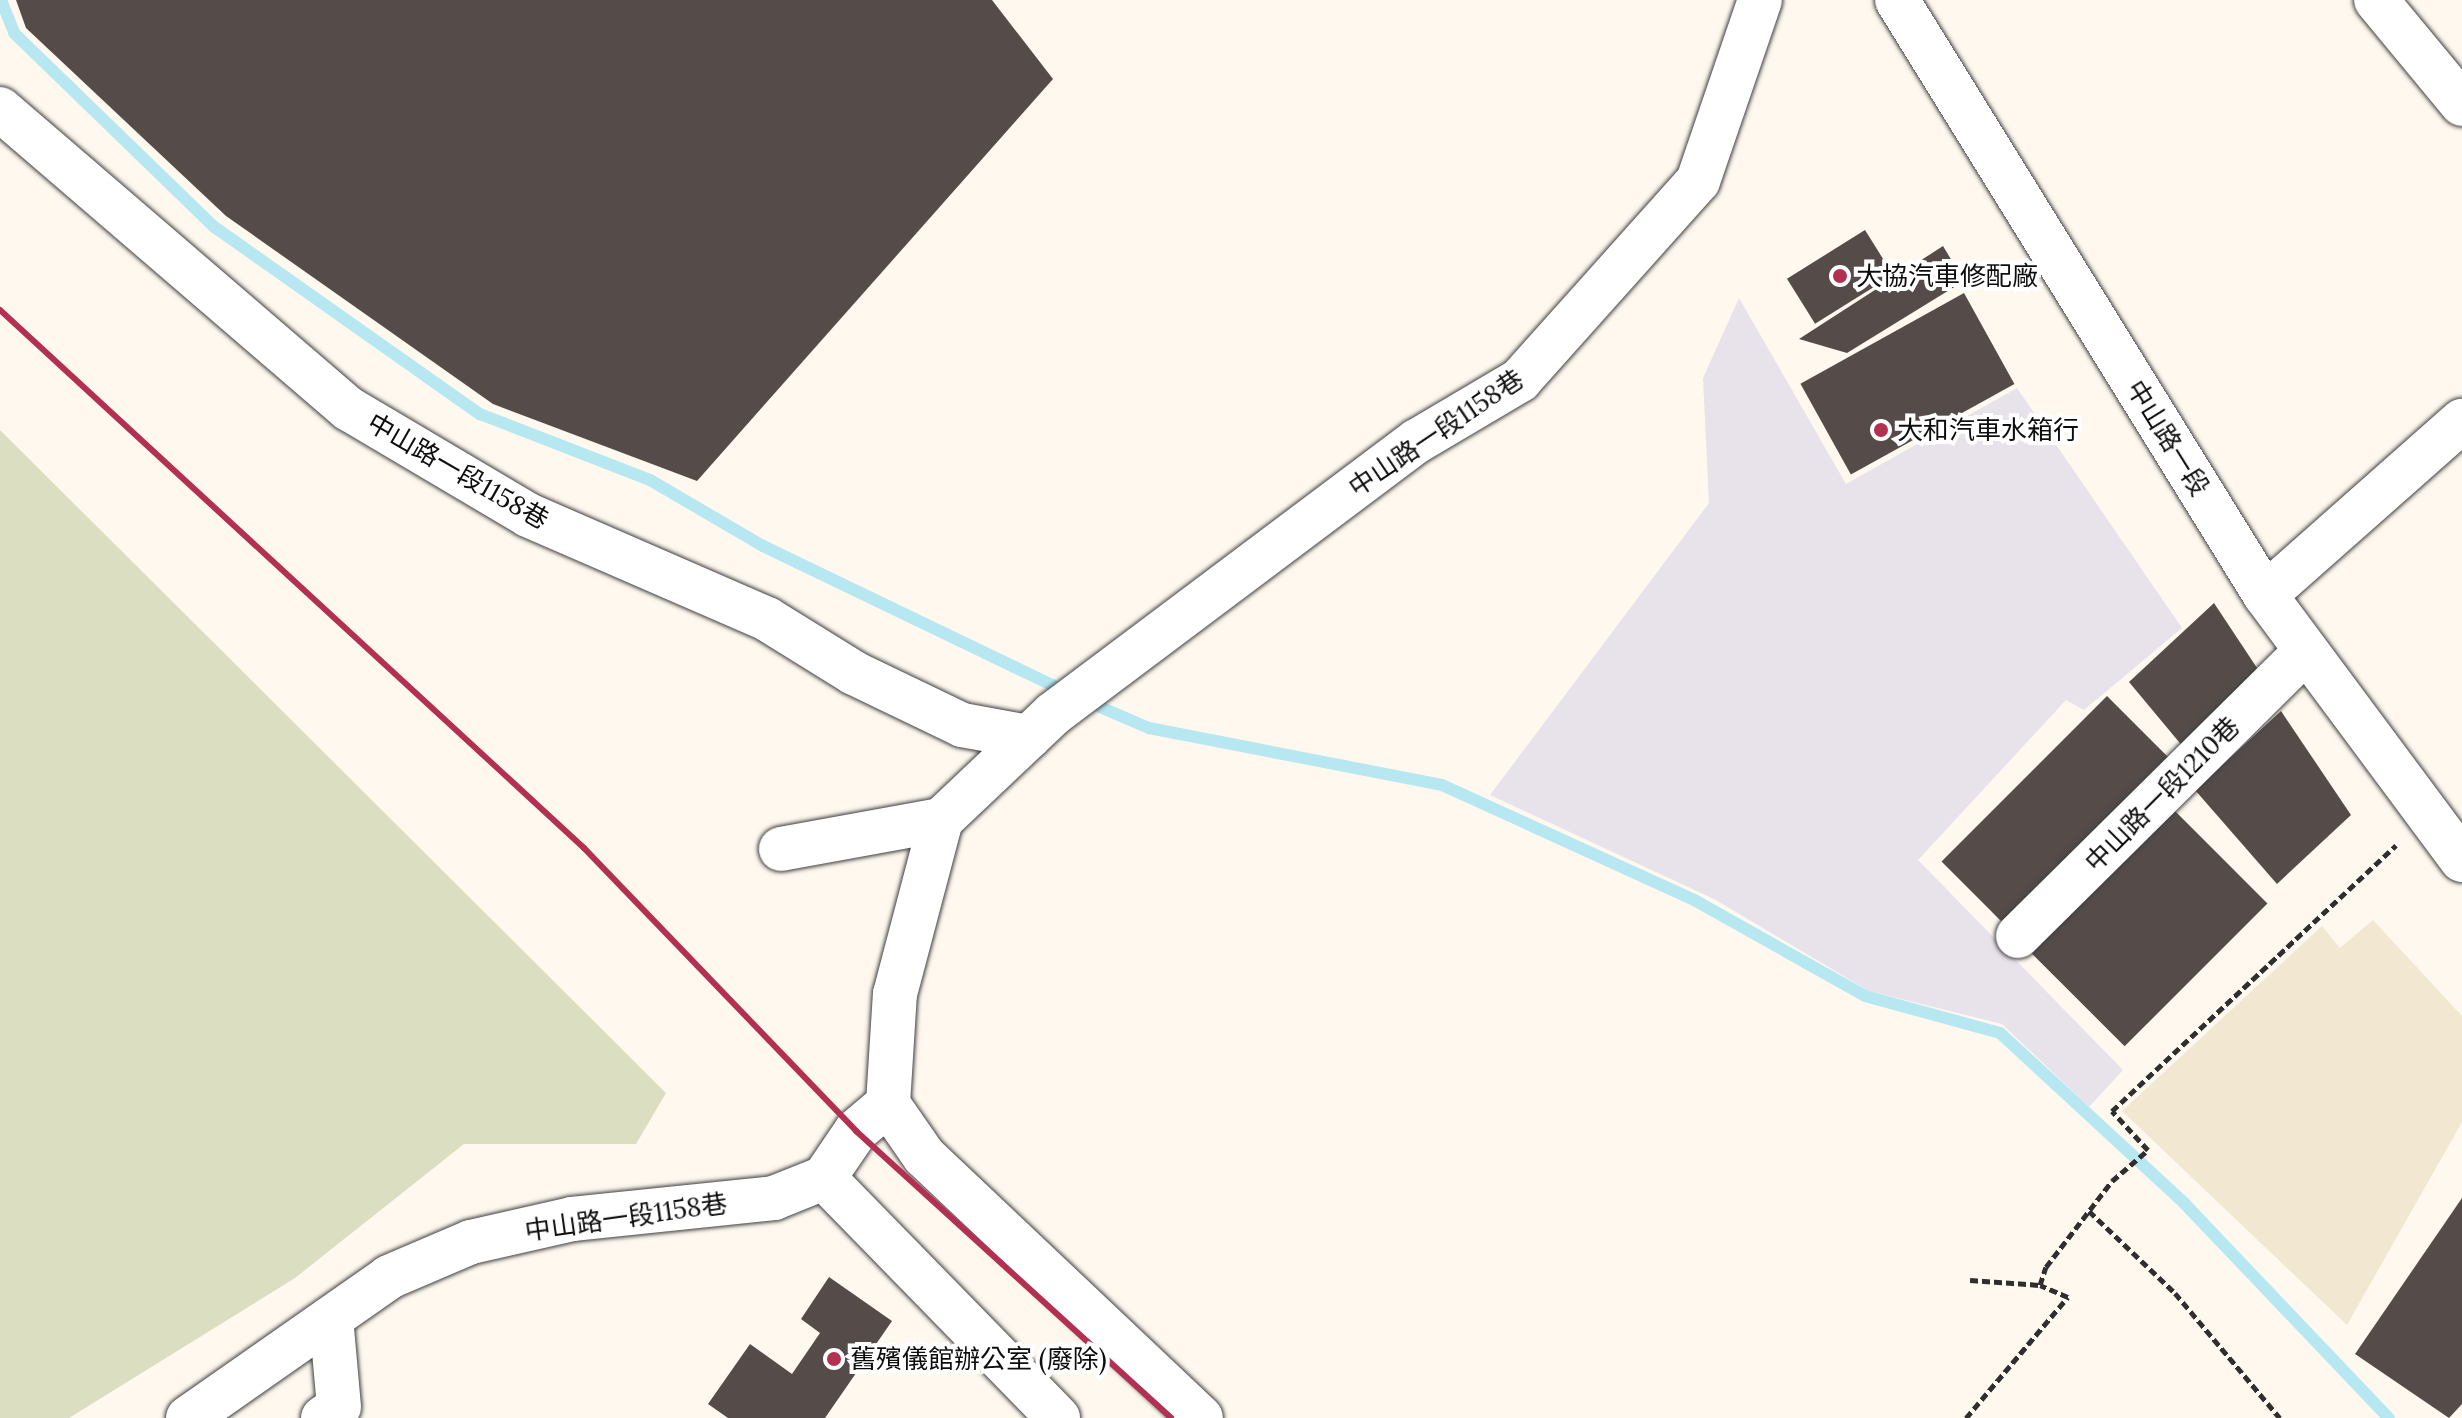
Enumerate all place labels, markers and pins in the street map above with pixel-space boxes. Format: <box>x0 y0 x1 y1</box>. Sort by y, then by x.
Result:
place label: 大協汽車修配廠 <box>1856 260 2038 292</box>
marker: 大協汽車修配廠 <box>1831 267 1849 285</box>
place label: 大和汽車水箱行 <box>1897 414 2079 446</box>
marker: 大和汽車水箱行 <box>1872 421 1890 439</box>
place label: 舊殯儀館辦公室 (廢除) <box>850 1343 1107 1375</box>
marker: 舊殯儀館辦公室 (廢除) <box>825 1350 843 1368</box>

